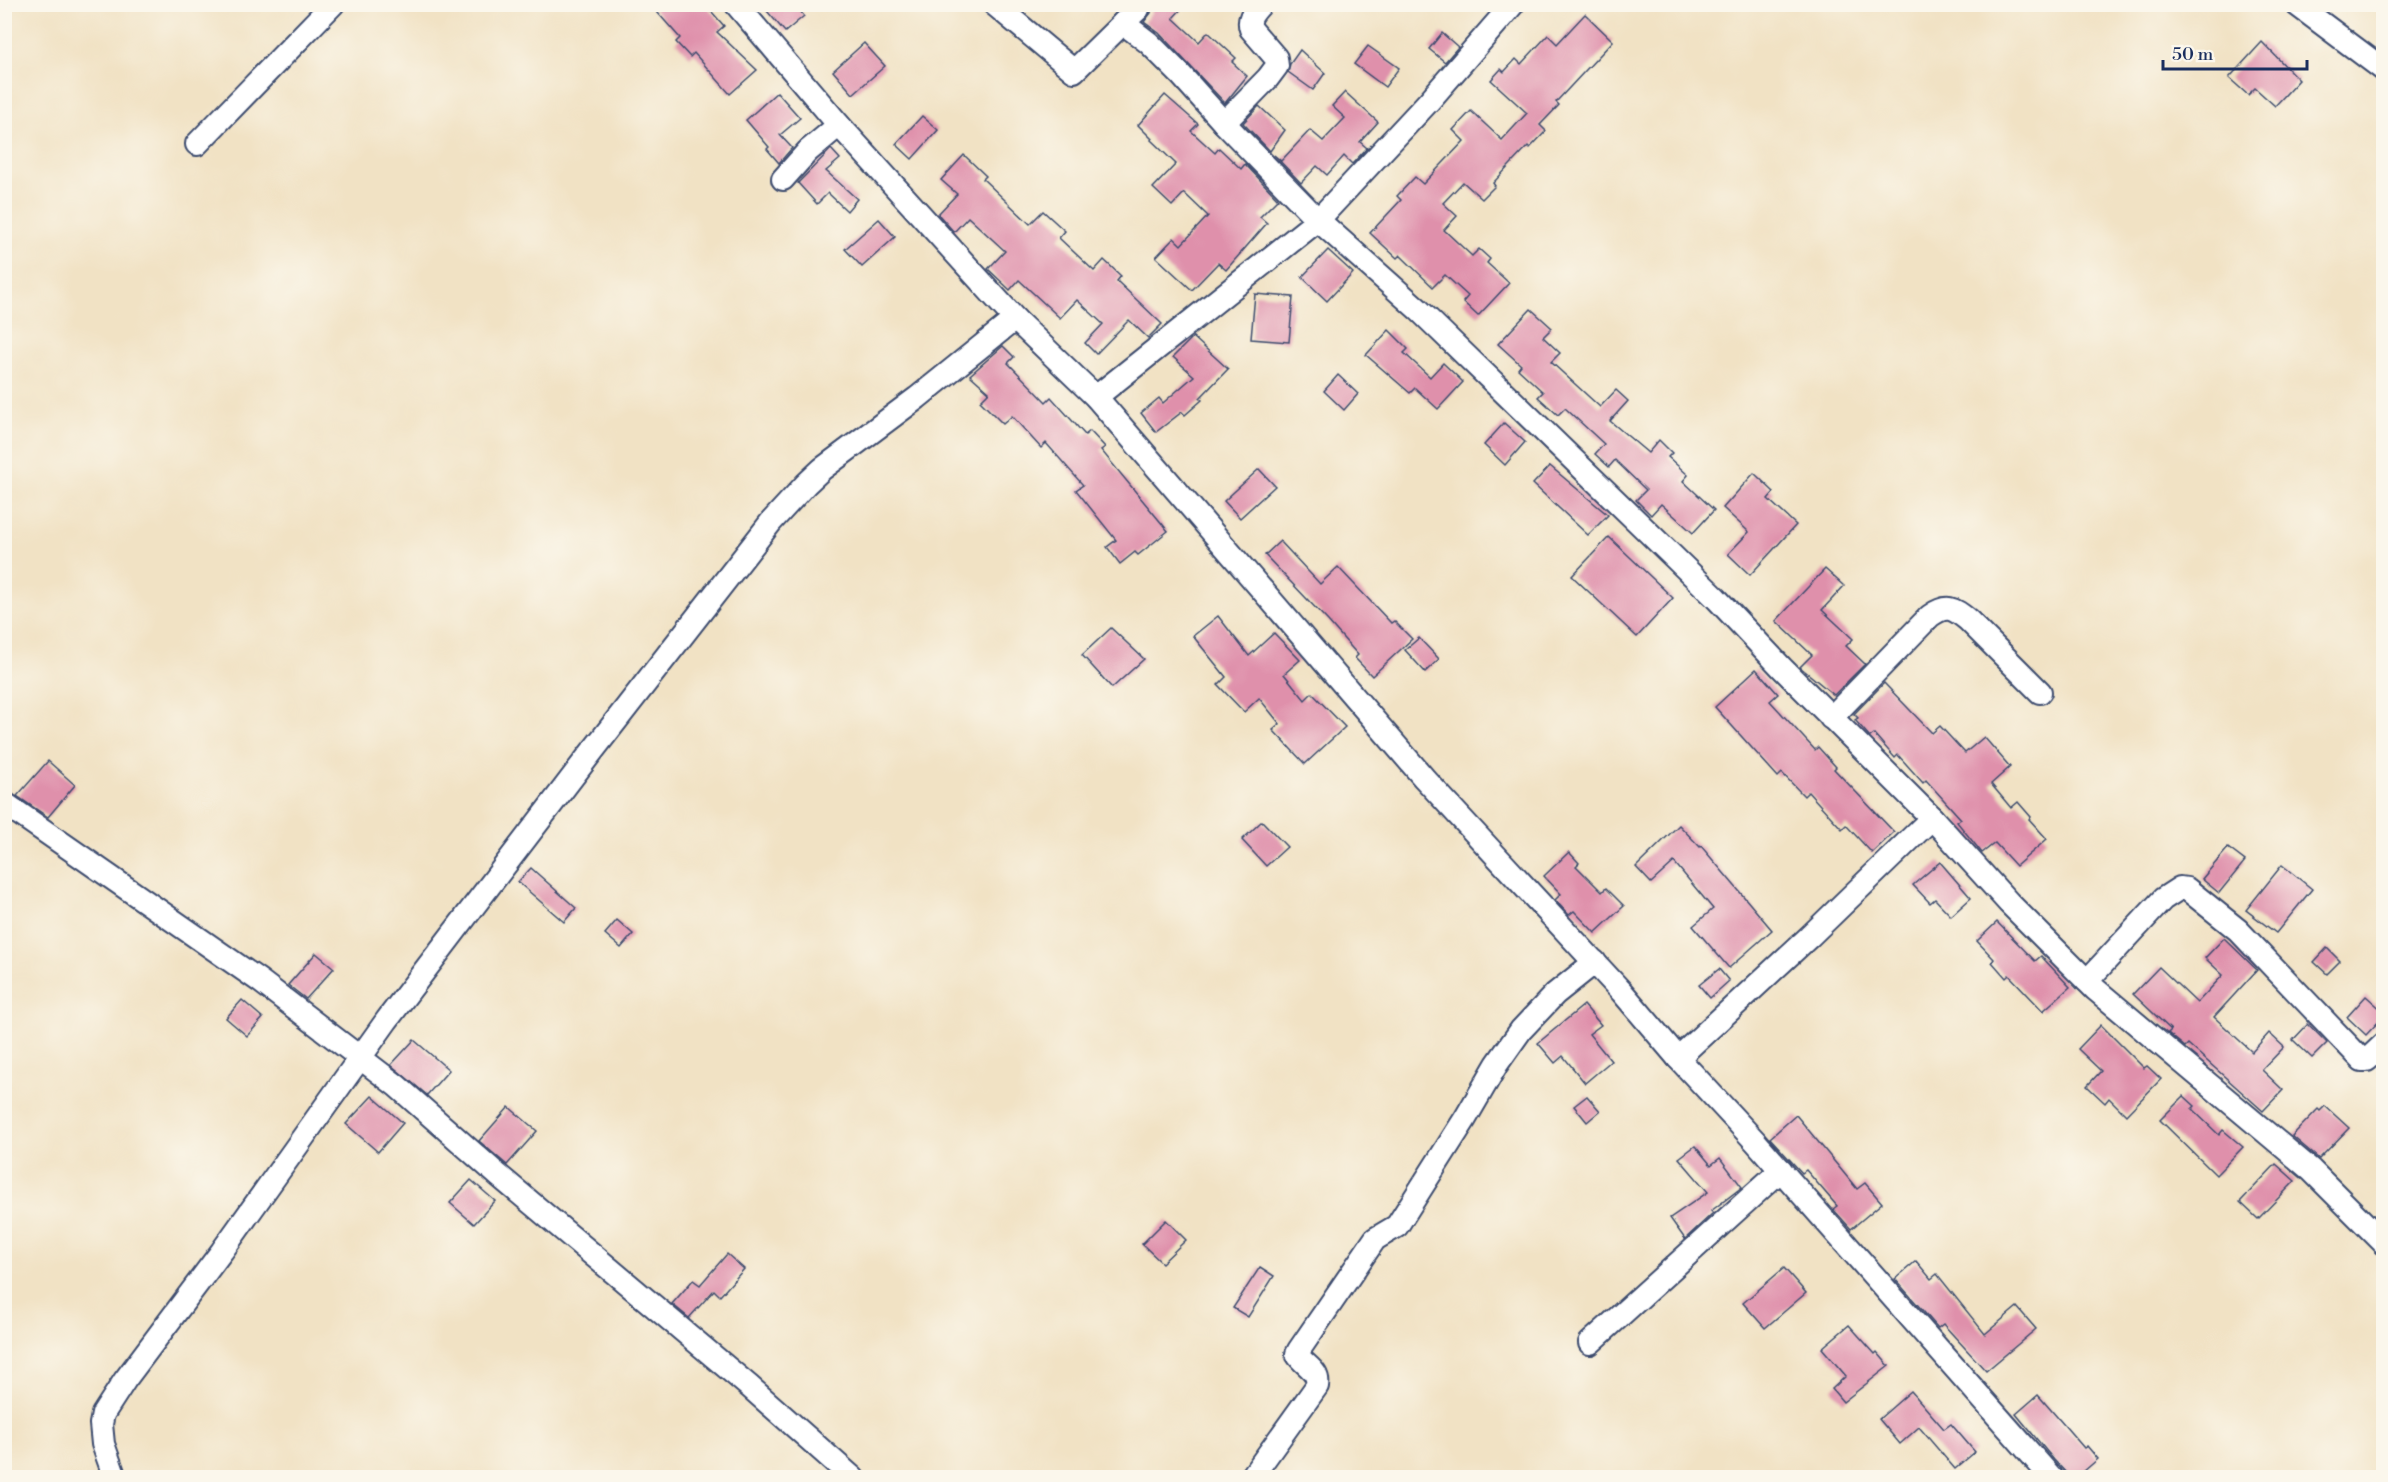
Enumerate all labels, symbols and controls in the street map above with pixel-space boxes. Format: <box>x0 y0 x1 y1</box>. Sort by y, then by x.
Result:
scale bar <box>2163 33 2307 71</box>
text: 50 m <box>2172 43 2214 66</box>

